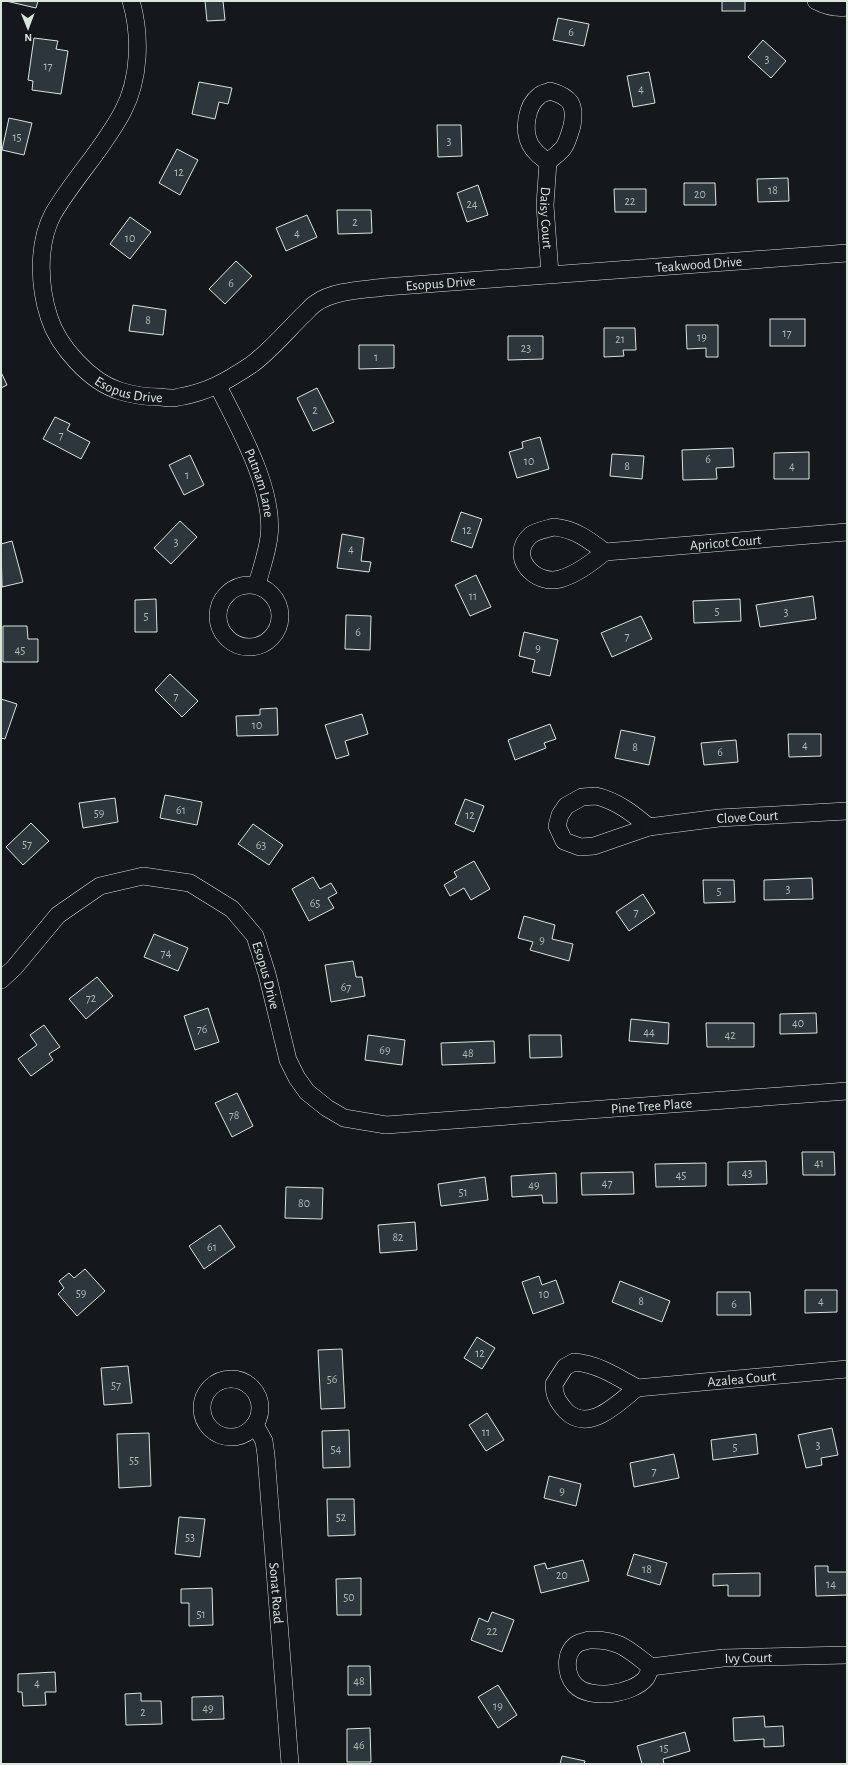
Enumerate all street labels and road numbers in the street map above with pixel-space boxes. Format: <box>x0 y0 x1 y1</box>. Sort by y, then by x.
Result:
street label: Daisy Court <box>537 186 554 250</box>
street label: Teakwood Drive <box>655 255 743 275</box>
street label: Esopus Drive <box>405 274 476 293</box>
street label: Esopus Drive <box>92 374 163 405</box>
street label: Putnam Lane <box>242 447 275 518</box>
street label: Apricot Court <box>689 533 762 553</box>
street label: Clove Court <box>716 809 779 826</box>
street label: Esopus Drive <box>249 940 281 1011</box>
street label: Pine Tree Place <box>610 1096 693 1116</box>
street label: Azalea Court <box>707 1369 777 1390</box>
street label: Sonat Road <box>266 1562 285 1624</box>
street label: Ivy Court <box>725 1651 773 1666</box>

